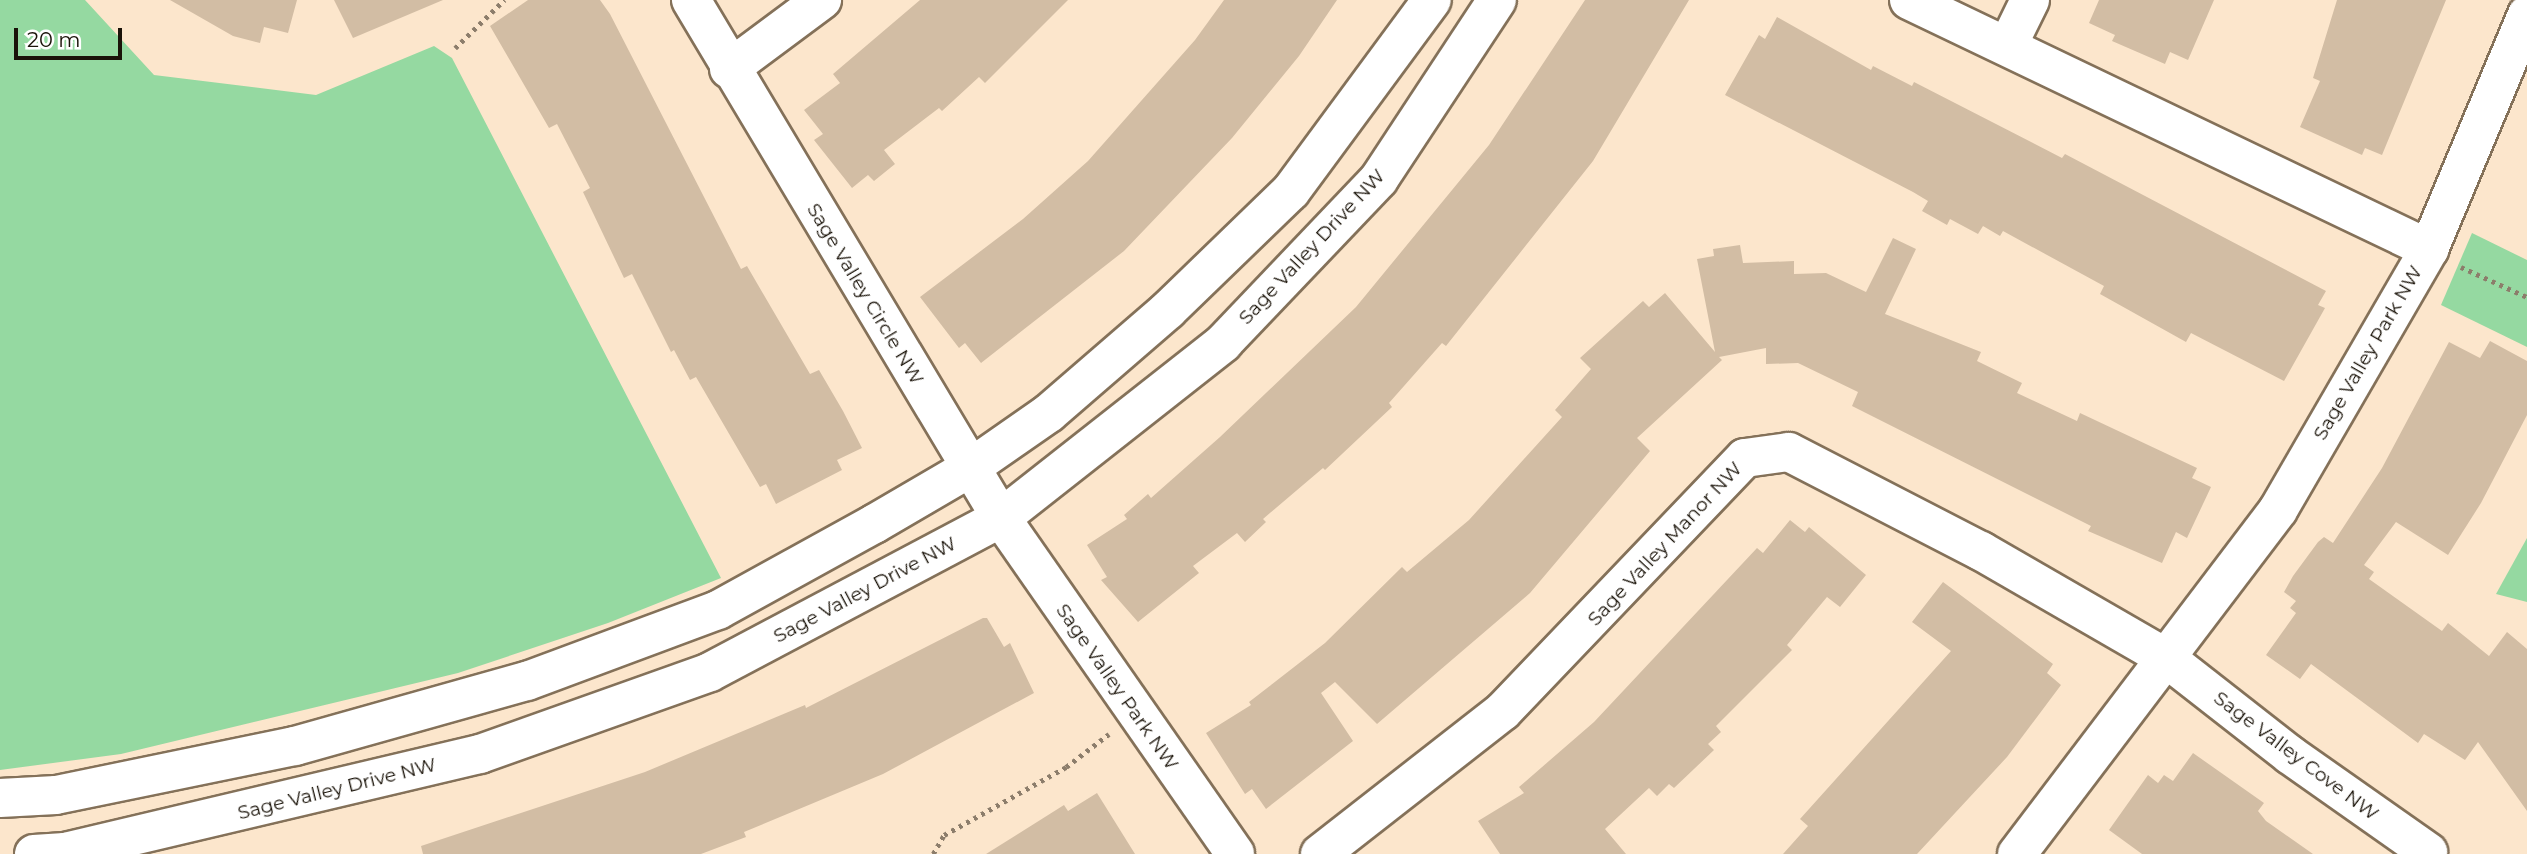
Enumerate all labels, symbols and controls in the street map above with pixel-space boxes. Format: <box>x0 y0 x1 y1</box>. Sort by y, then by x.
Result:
scale bar <box>18 14 126 58</box>
text: 20 m <box>27 27 81 52</box>
street label: Sage Valley Drive NW <box>1234 165 1390 329</box>
street label: Sage Valley Circle NW <box>802 199 928 389</box>
street label: Sage Valley Park NW <box>2309 262 2427 444</box>
street label: Sage Valley Manor NW <box>1583 457 1747 631</box>
street label: Sage Valley Drive NW <box>770 532 960 648</box>
street label: Sage Valley Park NW <box>1051 600 1183 774</box>
street label: Sage Valley Cove NW <box>2209 687 2383 825</box>
street label: Sage Valley Drive NW <box>235 753 439 825</box>

